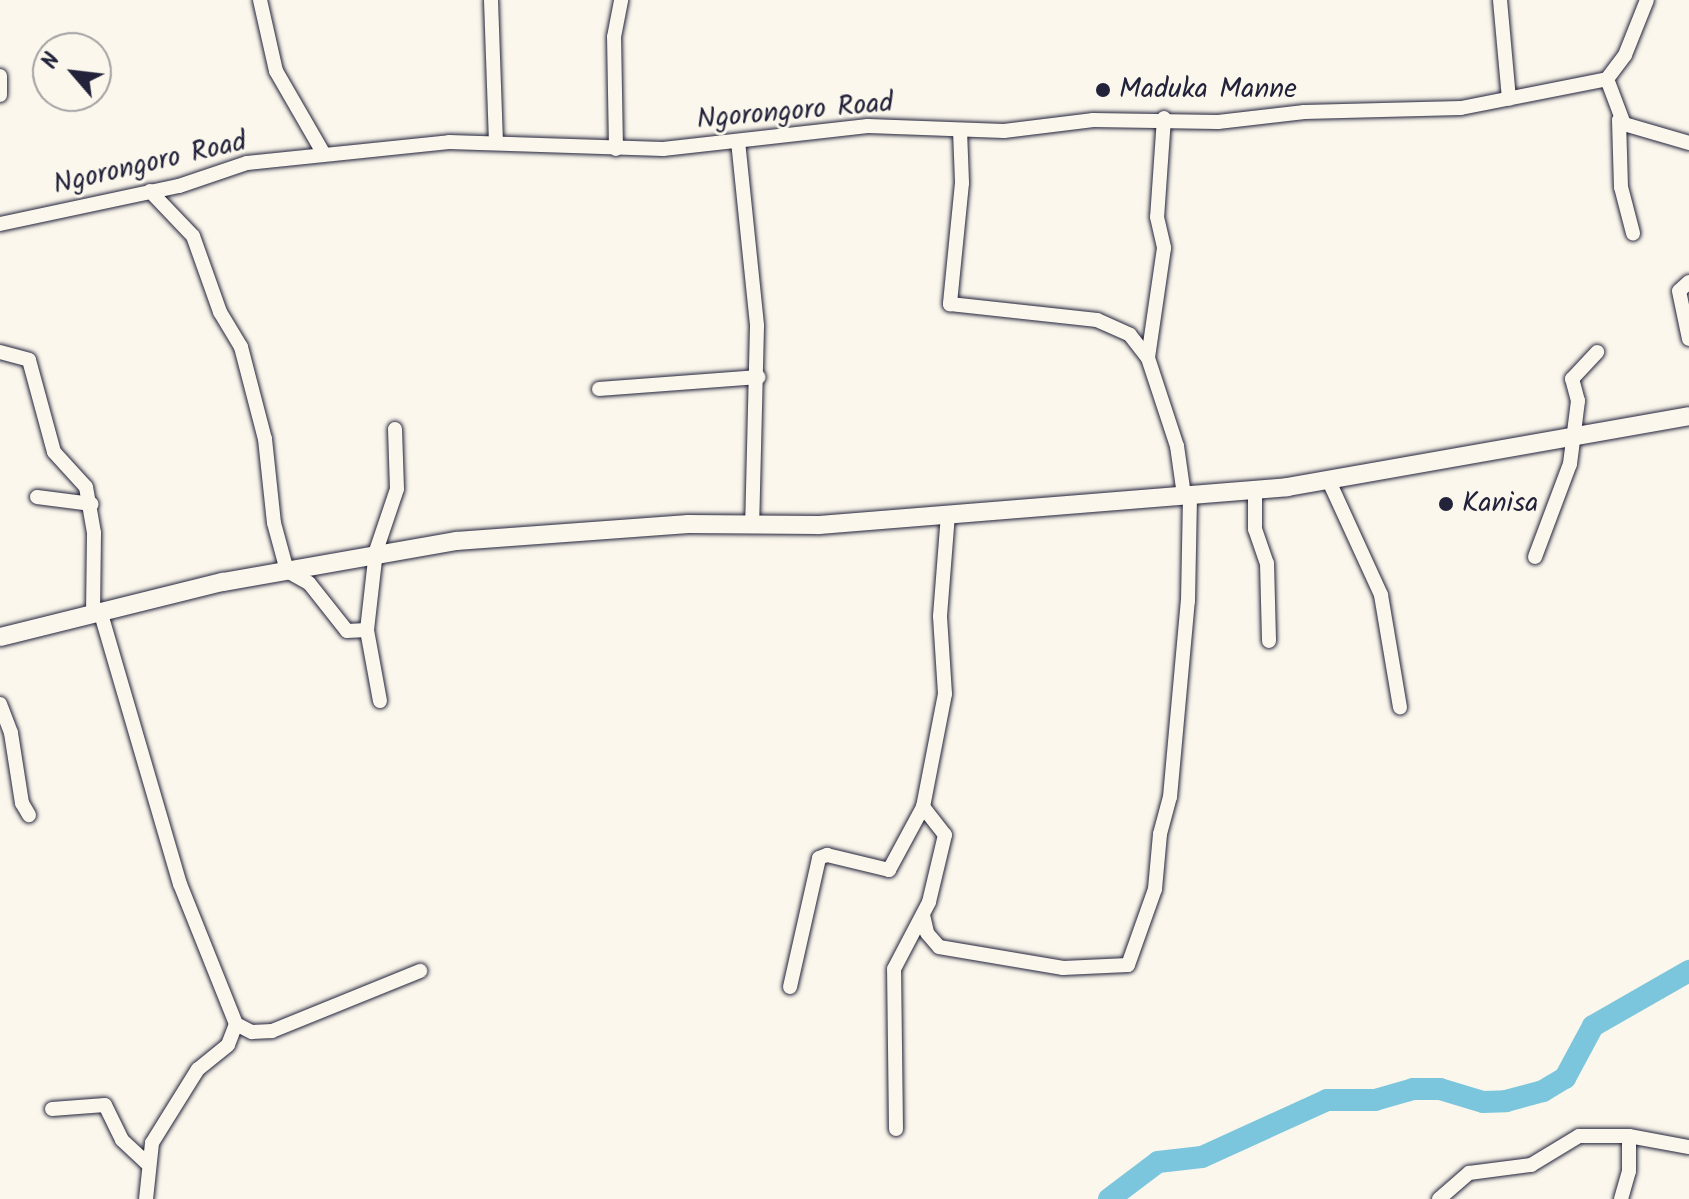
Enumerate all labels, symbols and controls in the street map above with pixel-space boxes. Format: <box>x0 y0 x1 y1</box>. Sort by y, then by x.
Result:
north arrow <box>32 32 112 112</box>
text: N <box>33 47 71 76</box>
place label: Maduka Manne <box>1119 73 1297 107</box>
marker: Maduka Manne <box>1094 81 1112 99</box>
street label: Ngorongoro Road <box>695 87 895 137</box>
street label: Ngorongoro Road <box>50 125 250 203</box>
place label: Kanisa <box>1462 487 1538 521</box>
marker: Kanisa <box>1437 495 1455 513</box>

